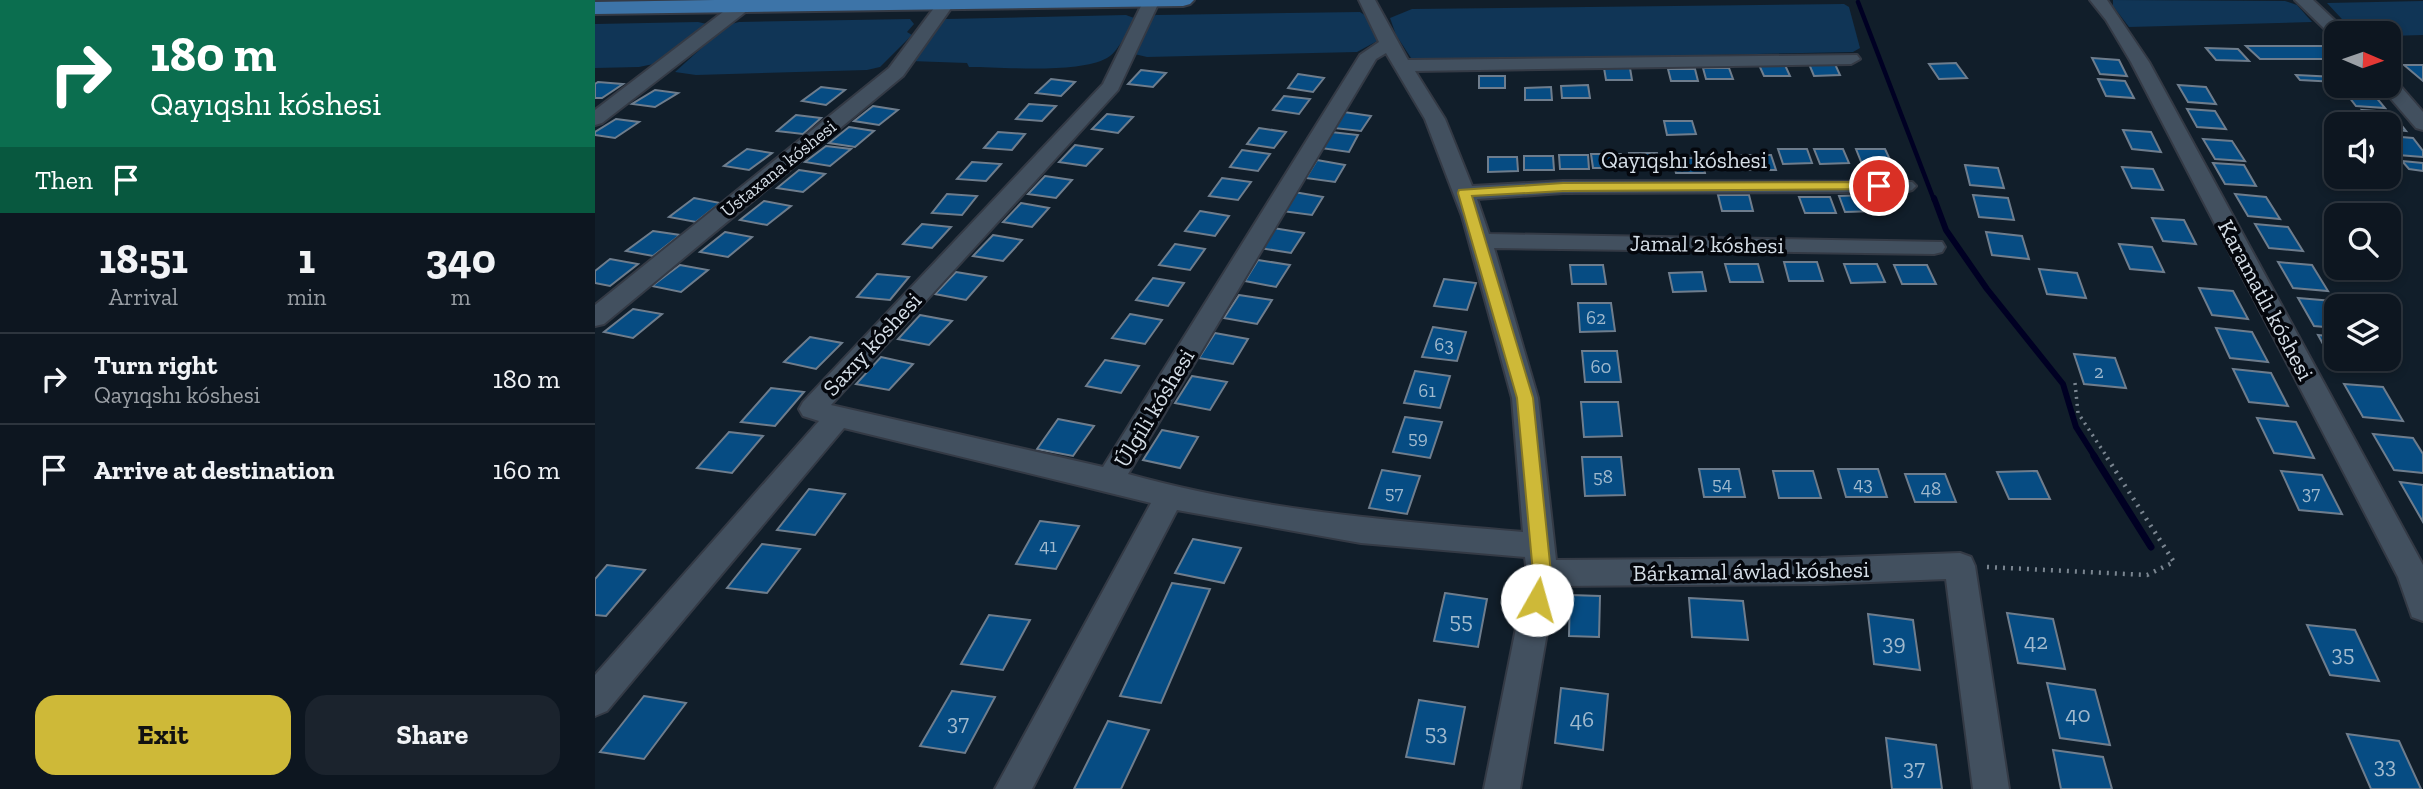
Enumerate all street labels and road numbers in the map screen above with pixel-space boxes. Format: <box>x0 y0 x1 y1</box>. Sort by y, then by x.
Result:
street label: Ustaxana kóshesi <box>716 115 841 222</box>
street label: Qayıqshı kóshesi <box>1601 146 1767 174</box>
street label: Karamatlı kóshesi <box>2212 215 2320 385</box>
street label: Jamal 2 kóshesi <box>1630 229 1784 259</box>
street label: Saxıy kóshesi <box>817 286 927 402</box>
street label: Úlgili kóshesi <box>1108 344 1200 472</box>
street label: Bárkamal áwlad kóshesi <box>1632 555 1870 587</box>

